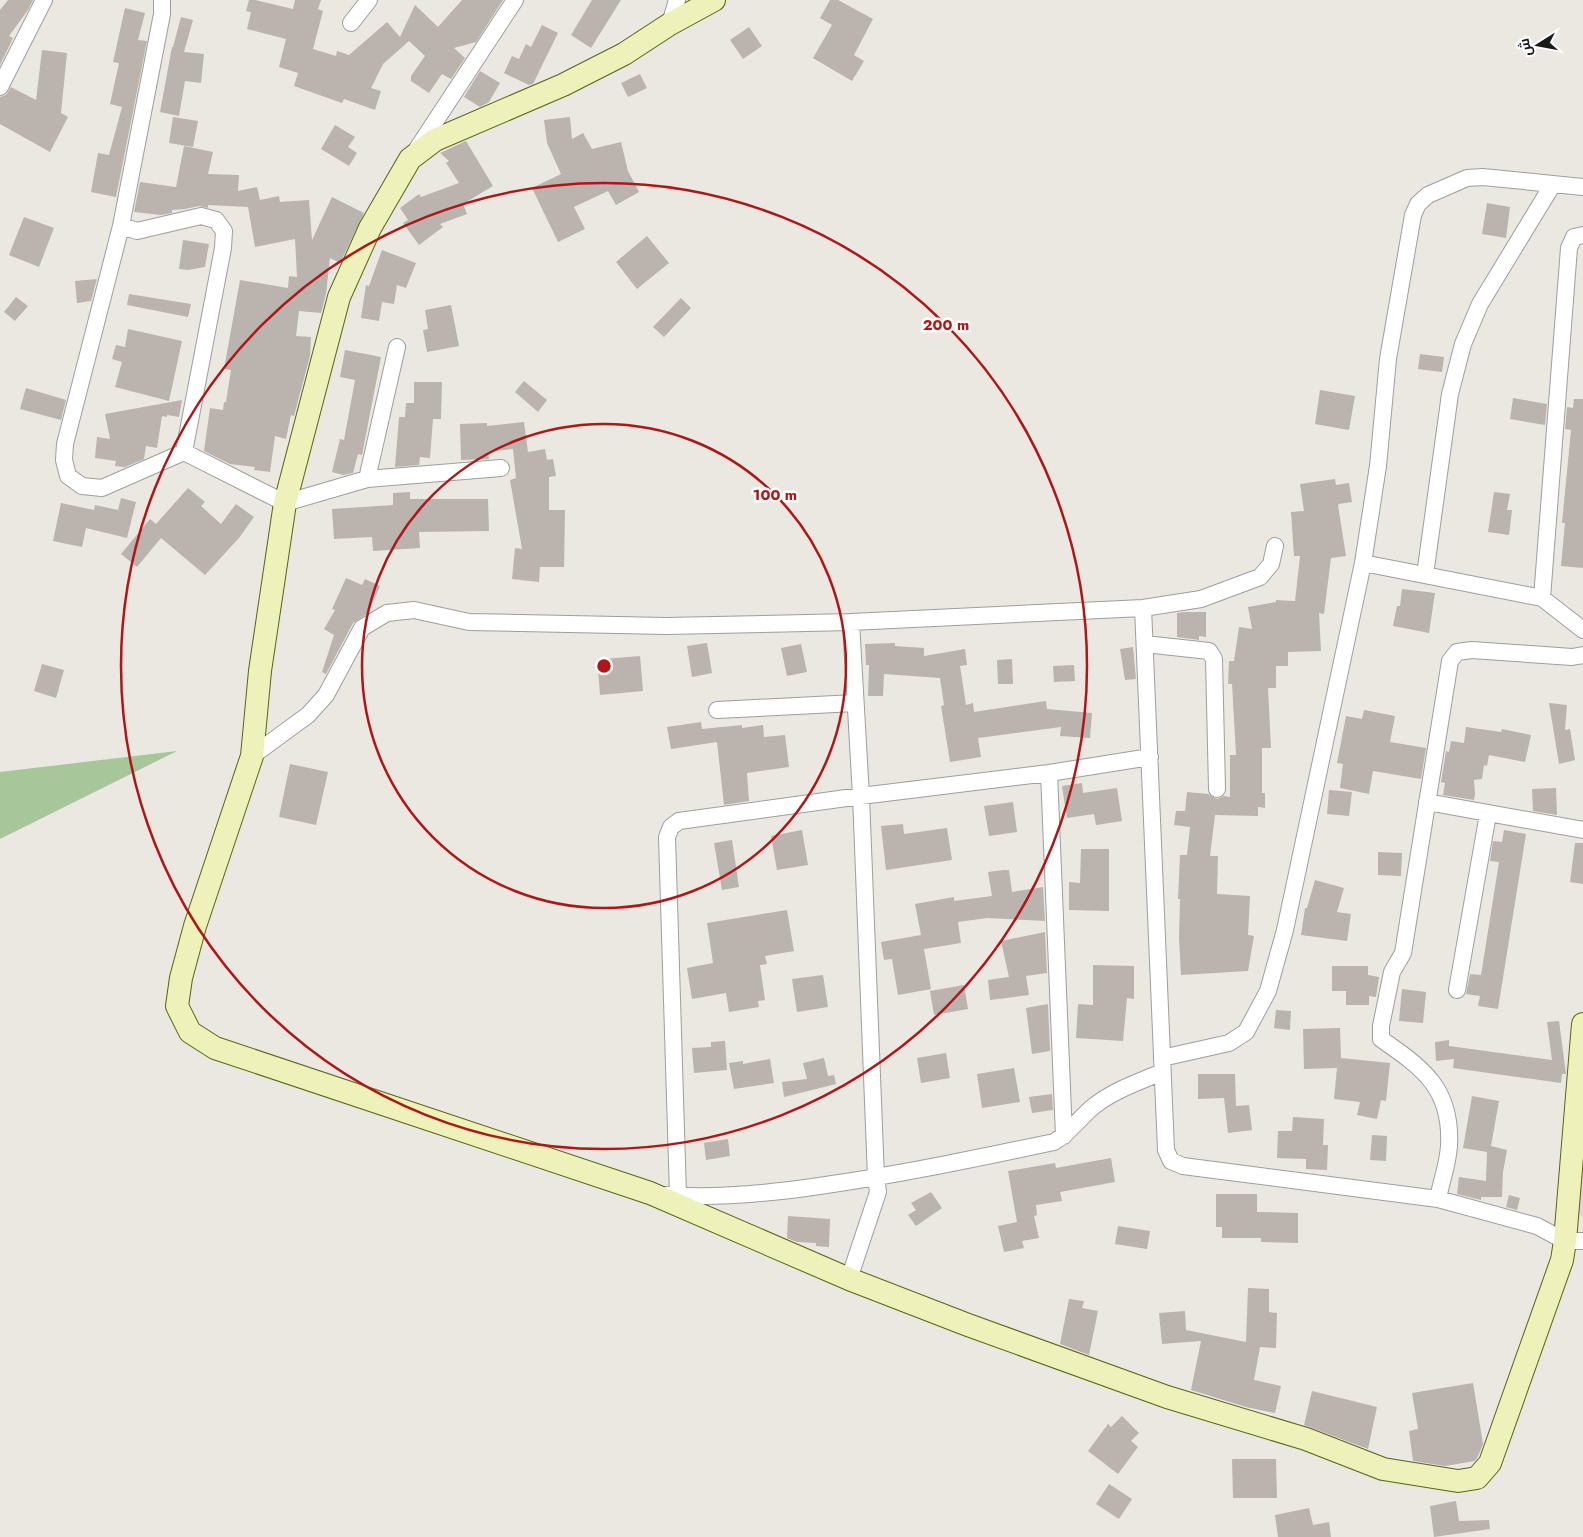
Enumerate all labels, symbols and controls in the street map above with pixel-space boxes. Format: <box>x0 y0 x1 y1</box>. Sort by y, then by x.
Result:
north arrow <box>1513 20 1563 70</box>
text: ش <box>1514 37 1537 58</box>
text: 200 m <box>923 314 969 336</box>
text: 100 m <box>753 484 797 506</box>
centre of rings <box>595 657 613 675</box>

